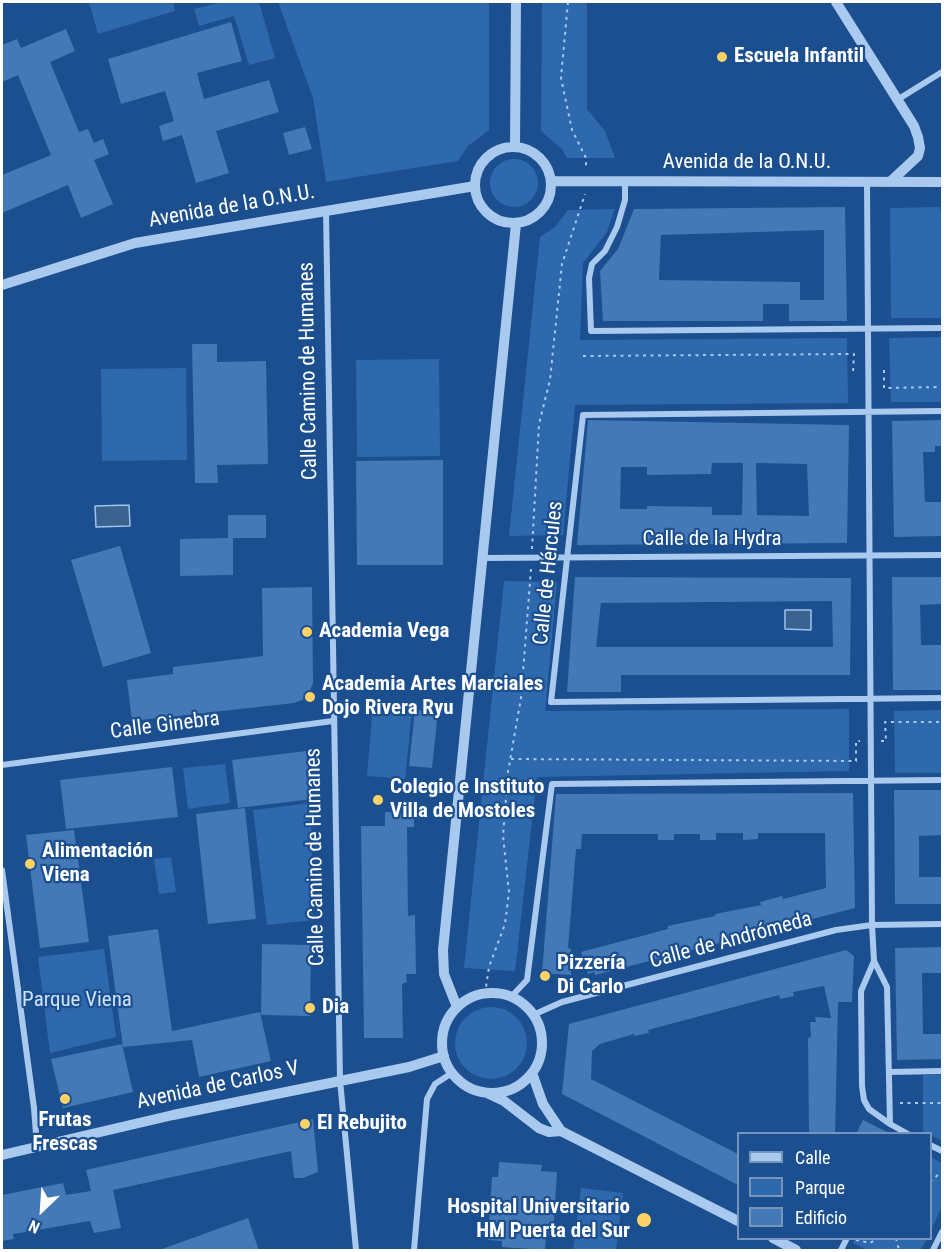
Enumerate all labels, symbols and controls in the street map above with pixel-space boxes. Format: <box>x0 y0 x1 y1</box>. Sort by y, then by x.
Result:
place label: Escuela Infantil <box>734 44 864 70</box>
marker: Escuela Infantil <box>715 50 729 64</box>
street label: Avenida de la O.N.U. <box>663 150 831 176</box>
street label: Avenida de la O.N.U. <box>147 180 317 234</box>
street label: Calle Camino de Humanes <box>294 262 324 480</box>
street label: Calle de Hércules <box>529 500 569 646</box>
street label: Calle de la Hydra <box>642 527 782 553</box>
place label: Academia Vega <box>319 619 449 645</box>
marker: Academia Vega <box>300 625 314 639</box>
place label: Academia Artes Marciales Dojo Rivera Ryu <box>322 672 543 722</box>
marker: Academia Artes Marciales Dojo Rivera Ryu <box>303 690 317 704</box>
street label: Calle Ginebra <box>109 707 221 745</box>
street label: Calle Camino de Humanes <box>301 748 331 966</box>
place label: Colegio e Instituto Villa de Mostoles <box>390 775 544 825</box>
marker: Colegio e Instituto Villa de Mostoles <box>371 793 385 807</box>
place label: Alimentación Viena <box>42 839 153 889</box>
marker: Alimentación Viena <box>23 857 37 871</box>
street label: Calle de Andrómeda <box>647 907 815 975</box>
place label: Pizzería Di Carlo <box>557 951 625 1001</box>
marker: Pizzería Di Carlo <box>538 969 552 983</box>
park label: Parque Viena <box>22 988 132 1014</box>
place label: Dia <box>322 995 349 1021</box>
marker: Dia <box>303 1001 317 1015</box>
street label: Avenida de Carlos V <box>134 1056 302 1116</box>
marker: Frutas Frescas <box>58 1092 72 1106</box>
place label: Frutas Frescas <box>32 1108 98 1158</box>
place label: El Rebujito <box>317 1111 407 1137</box>
marker: El Rebujito <box>298 1117 312 1131</box>
legend <box>737 1132 932 1240</box>
text: Calle <box>795 1147 831 1168</box>
text: Parque <box>795 1177 845 1198</box>
north arrow <box>12 1180 72 1240</box>
place label: Hospital Universitario HM Puerta del Sur <box>447 1195 630 1245</box>
text: Edificio <box>795 1207 847 1228</box>
marker: Hospital Universitario HM Puerta del Sur <box>635 1211 653 1229</box>
text: N <box>26 1216 43 1237</box>

